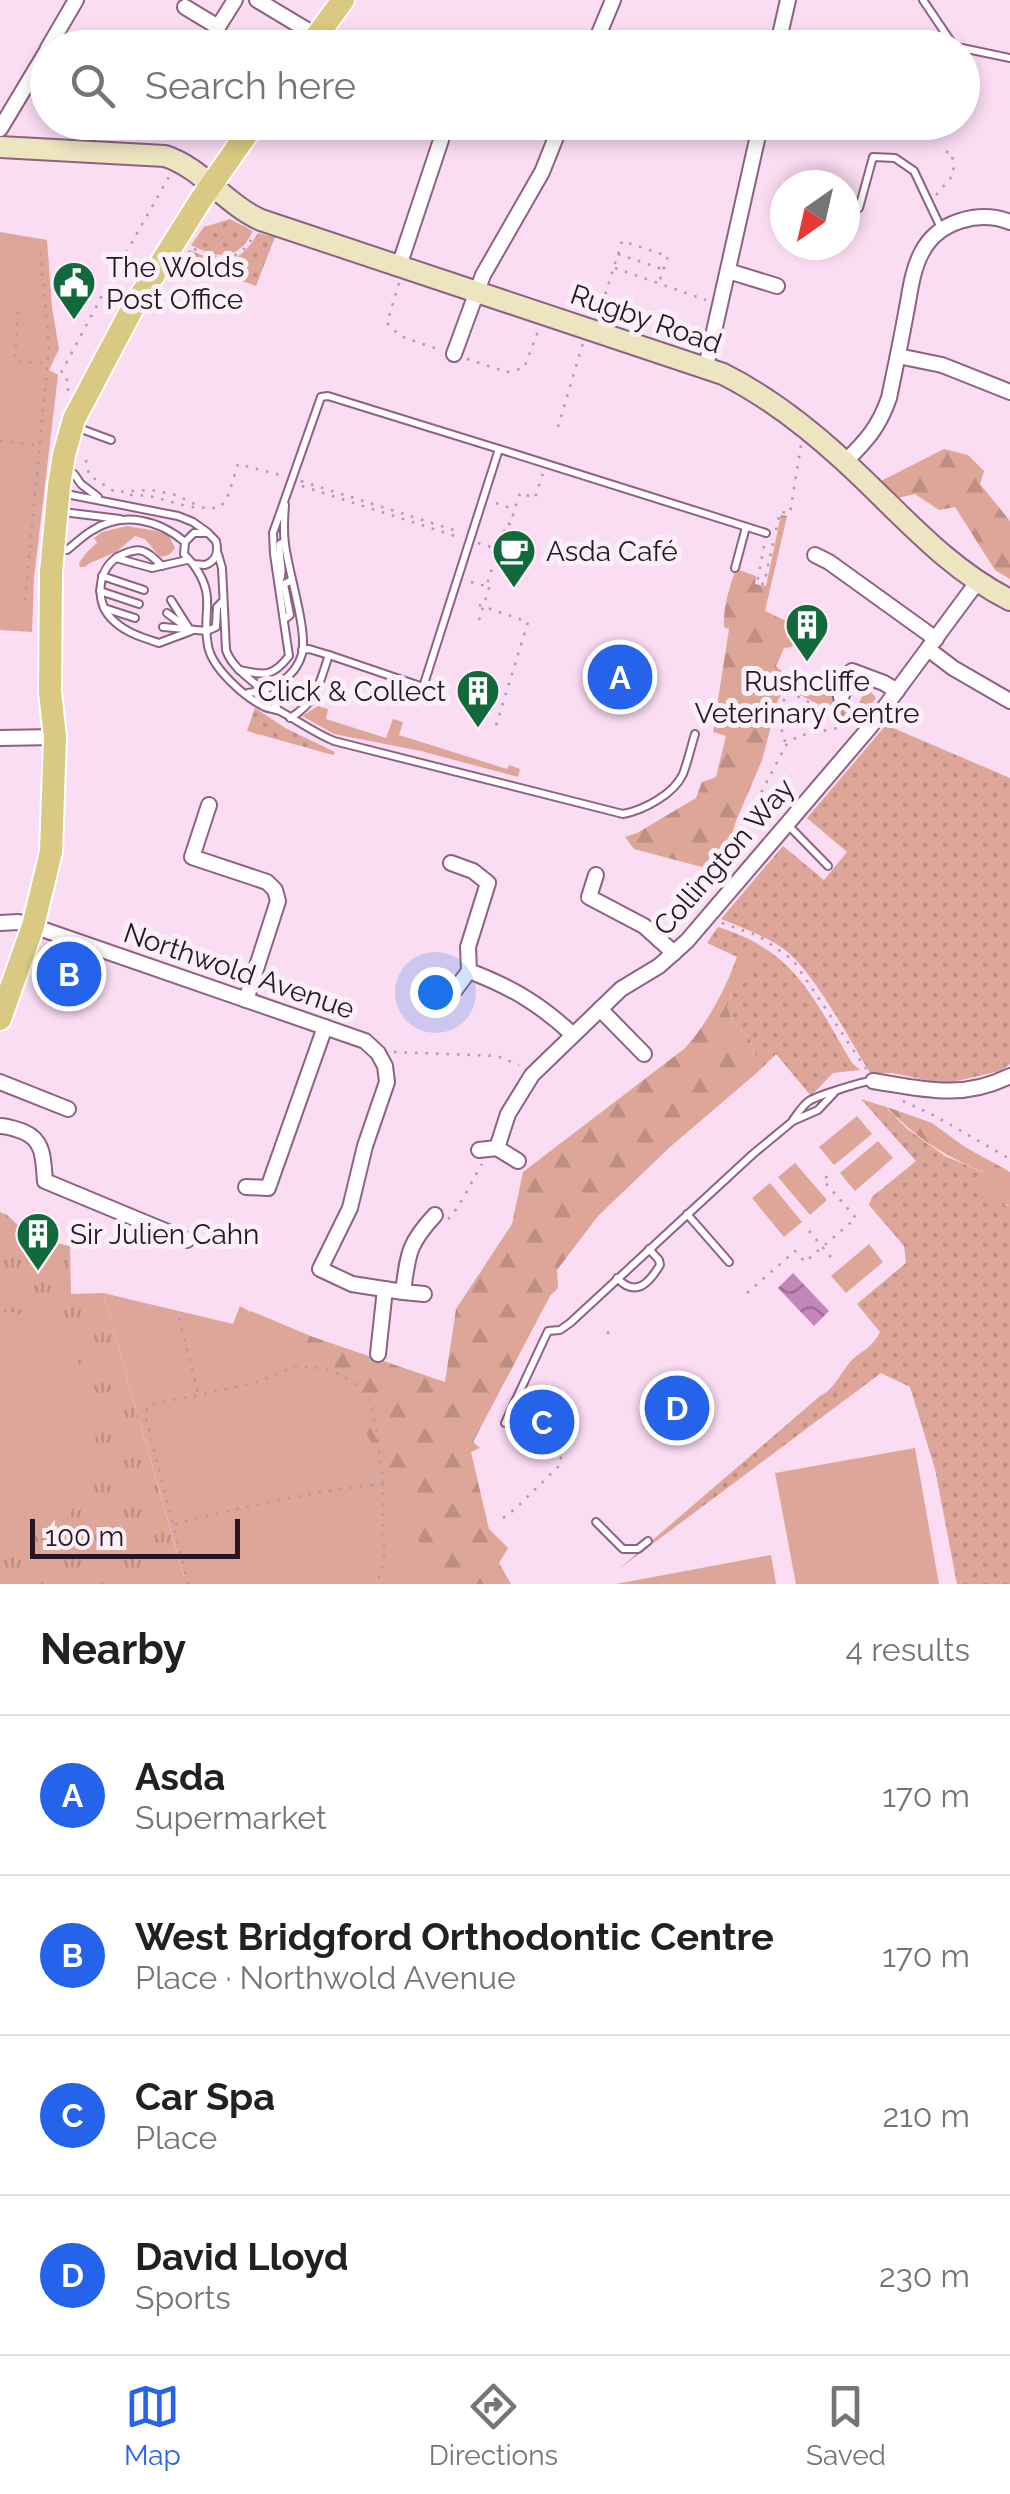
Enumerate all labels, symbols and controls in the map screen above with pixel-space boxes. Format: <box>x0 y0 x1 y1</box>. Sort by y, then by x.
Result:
search box <box>30 30 980 140</box>
icon: search <box>65 58 120 113</box>
text: Search here <box>145 63 356 108</box>
north arrow <box>770 170 860 260</box>
place label: The Wolds Post Office <box>106 251 245 316</box>
public building icon: The Wolds Post Office <box>51 260 97 321</box>
street label: Rugby Road <box>566 278 726 360</box>
cafe icon: Asda Café <box>491 528 537 589</box>
place label: Asda Café <box>546 535 678 568</box>
building icon: Rushcliffe Veterinary Centre <box>784 602 830 663</box>
pin: A <box>588 640 652 714</box>
place label: Rushcliffe Veterinary Centre <box>695 665 919 730</box>
building icon: Click & Collect <box>455 668 501 729</box>
place label: Click & Collect <box>258 675 447 708</box>
street label: Collington Way <box>647 772 801 942</box>
street label: Northwold Avenue <box>119 916 359 1026</box>
pin: B <box>36 936 102 1012</box>
your location <box>410 967 461 1018</box>
building icon: Sir Julien Cahn <box>15 1211 61 1272</box>
place label: Sir Julien Cahn <box>70 1218 259 1251</box>
pin: D <box>644 1370 710 1446</box>
pin: C <box>510 1384 574 1460</box>
scale bar <box>30 1514 240 1558</box>
text: 100 m <box>45 1520 124 1553</box>
text: Nearby <box>40 1625 186 1674</box>
text: 4 results <box>846 1631 970 1668</box>
text: Asda <box>135 1754 225 1799</box>
text: A <box>62 1777 83 1814</box>
text: 170 m <box>882 1777 970 1814</box>
text: Supermarket <box>135 1799 327 1836</box>
text: West Bridgford Orthodontic Centre <box>135 1914 774 1959</box>
text: B <box>62 1937 83 1974</box>
text: 170 m <box>882 1937 970 1974</box>
text: Place · Northwold Avenue <box>135 1959 516 1996</box>
text: Car Spa <box>135 2074 275 2119</box>
text: C <box>62 2097 83 2134</box>
text: 210 m <box>882 2097 970 2134</box>
text: Place <box>135 2119 217 2156</box>
text: David Lloyd <box>135 2234 349 2279</box>
text: D <box>61 2257 84 2294</box>
text: 230 m <box>879 2257 970 2294</box>
text: Sports <box>135 2279 231 2316</box>
tab: Map <box>124 2379 181 2472</box>
tab: Directions <box>429 2379 558 2472</box>
tab: Saved <box>806 2379 886 2472</box>

